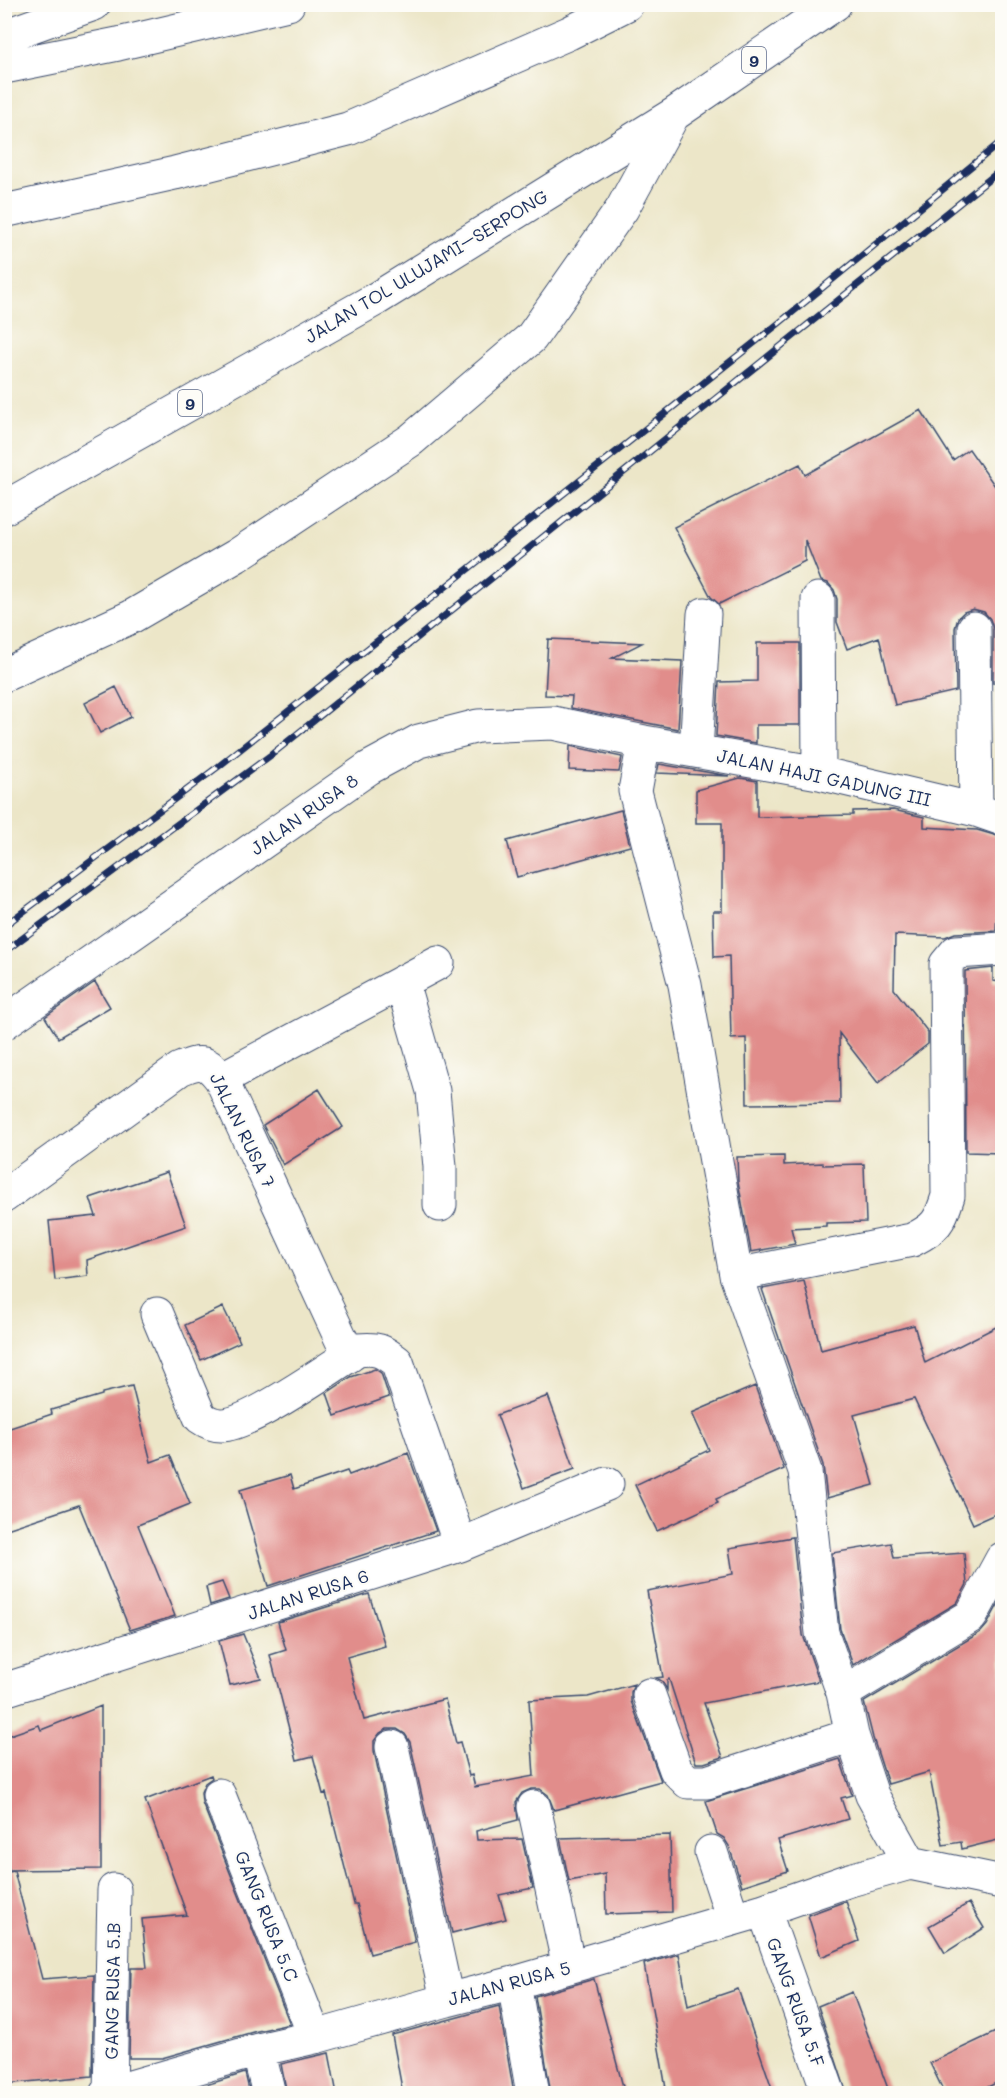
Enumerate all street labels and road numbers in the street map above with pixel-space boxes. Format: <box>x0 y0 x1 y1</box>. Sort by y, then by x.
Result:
road number: 9 <box>742 47 766 73</box>
street label: JALAN TOL ULUJAMI–SERPONG <box>300 184 552 348</box>
road number: 9 <box>178 390 202 416</box>
street label: JALAN HAJI GADUNG III <box>715 743 933 811</box>
street label: JALAN RUSA 8 <box>245 768 363 860</box>
street label: JALAN RUSA 7 <box>205 1068 281 1192</box>
street label: JALAN RUSA 6 <box>244 1563 372 1625</box>
street label: GANG RUSA 5.C <box>230 1847 304 1985</box>
street label: GANG RUSA 5.B <box>99 1922 125 2060</box>
street label: GANG RUSA 5.F <box>761 1934 831 2070</box>
street label: JALAN RUSA 5 <box>445 1955 573 2011</box>

